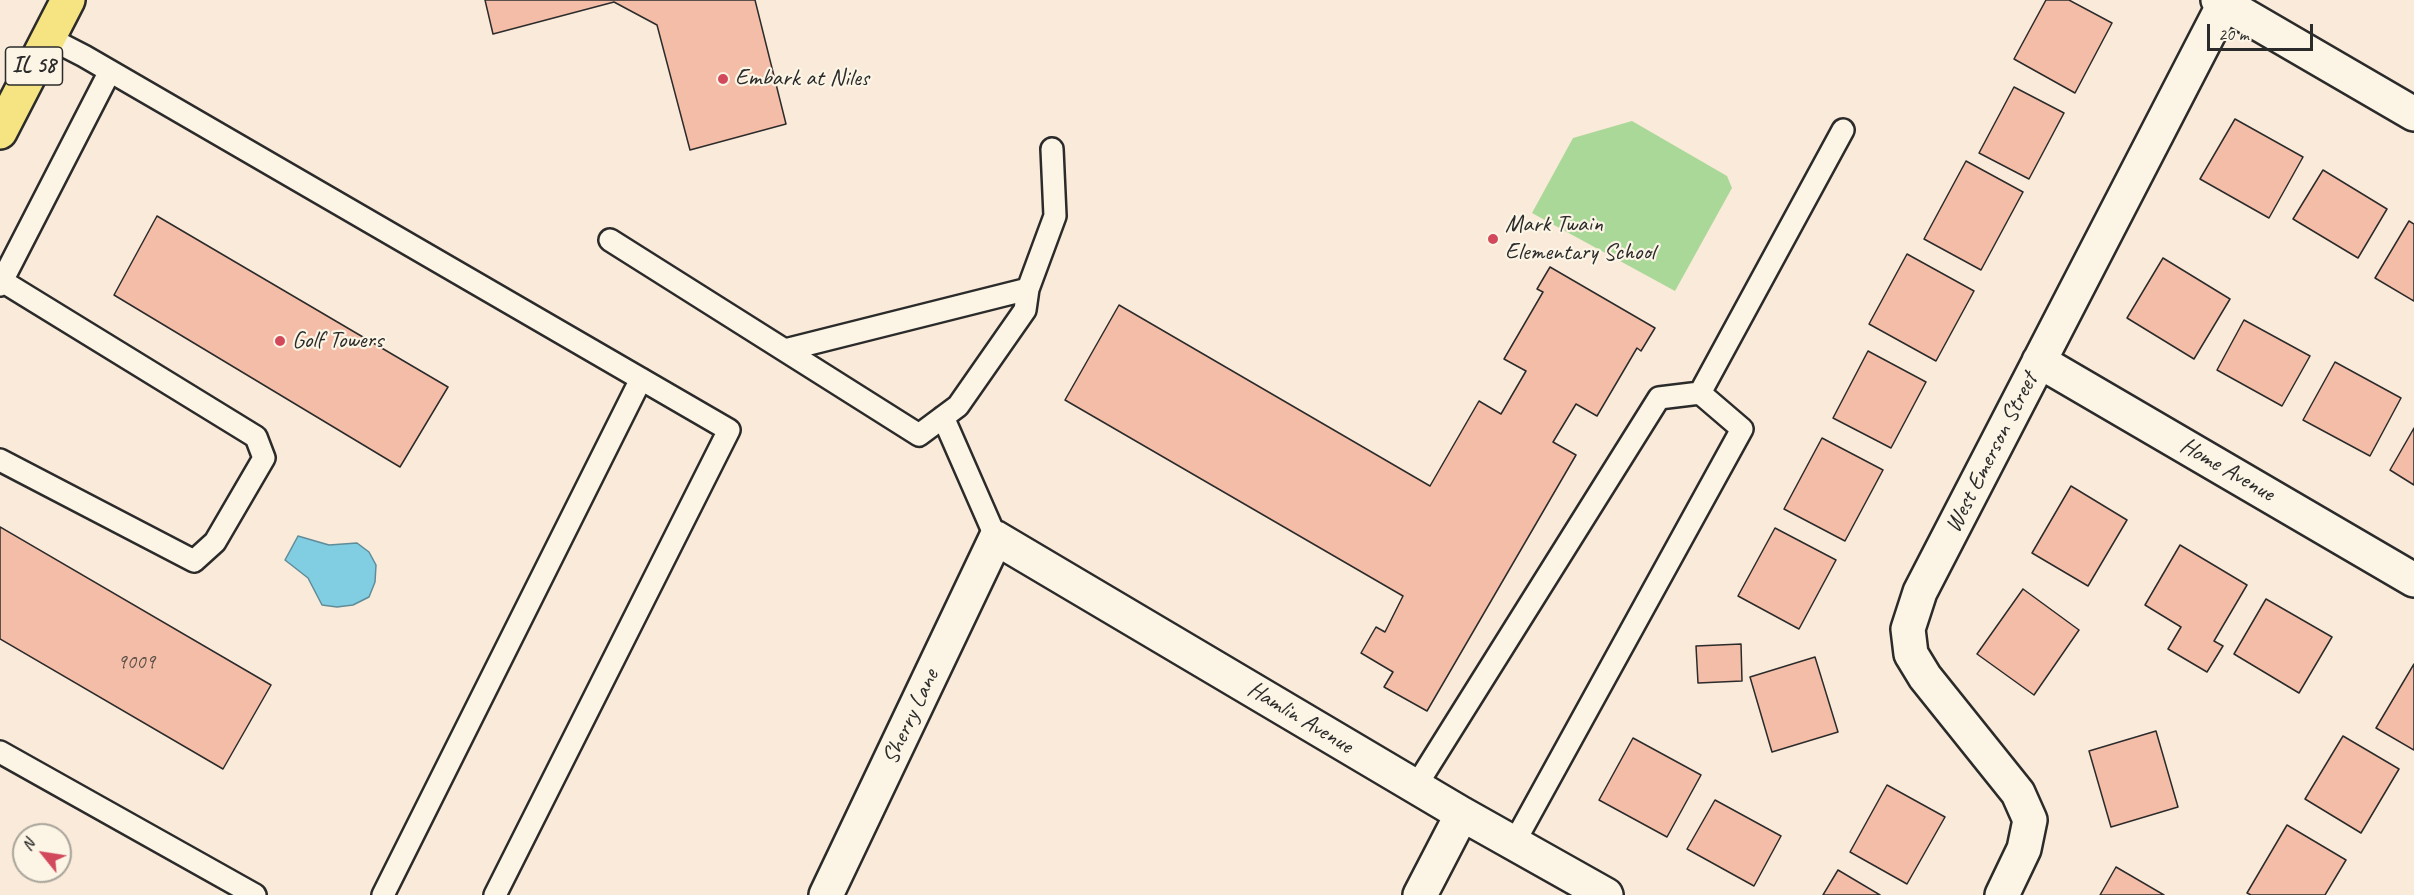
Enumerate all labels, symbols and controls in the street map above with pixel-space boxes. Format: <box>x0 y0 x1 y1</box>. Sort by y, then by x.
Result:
scale bar <box>2210 12 2316 50</box>
text: 20 m <box>2218 23 2249 45</box>
road number: IL 58 <box>6 47 63 85</box>
place label: Embark at Niles <box>735 65 869 93</box>
marker: Embark at Niles <box>716 72 730 86</box>
place label: Mark Twain Elementary School <box>1505 211 1655 267</box>
marker: Mark Twain Elementary School <box>1486 232 1500 246</box>
place label: Golf Towers <box>292 327 383 355</box>
marker: Golf Towers <box>273 334 287 348</box>
street label: West Emerson Street <box>1939 368 2045 538</box>
street label: Home Avenue <box>2175 431 2279 509</box>
house number: 9009 <box>117 649 155 675</box>
street label: Sherry Lane <box>876 665 946 769</box>
street label: Hamlin Avenue <box>1242 675 1358 761</box>
north arrow <box>12 823 72 883</box>
text: N <box>17 836 39 854</box>

